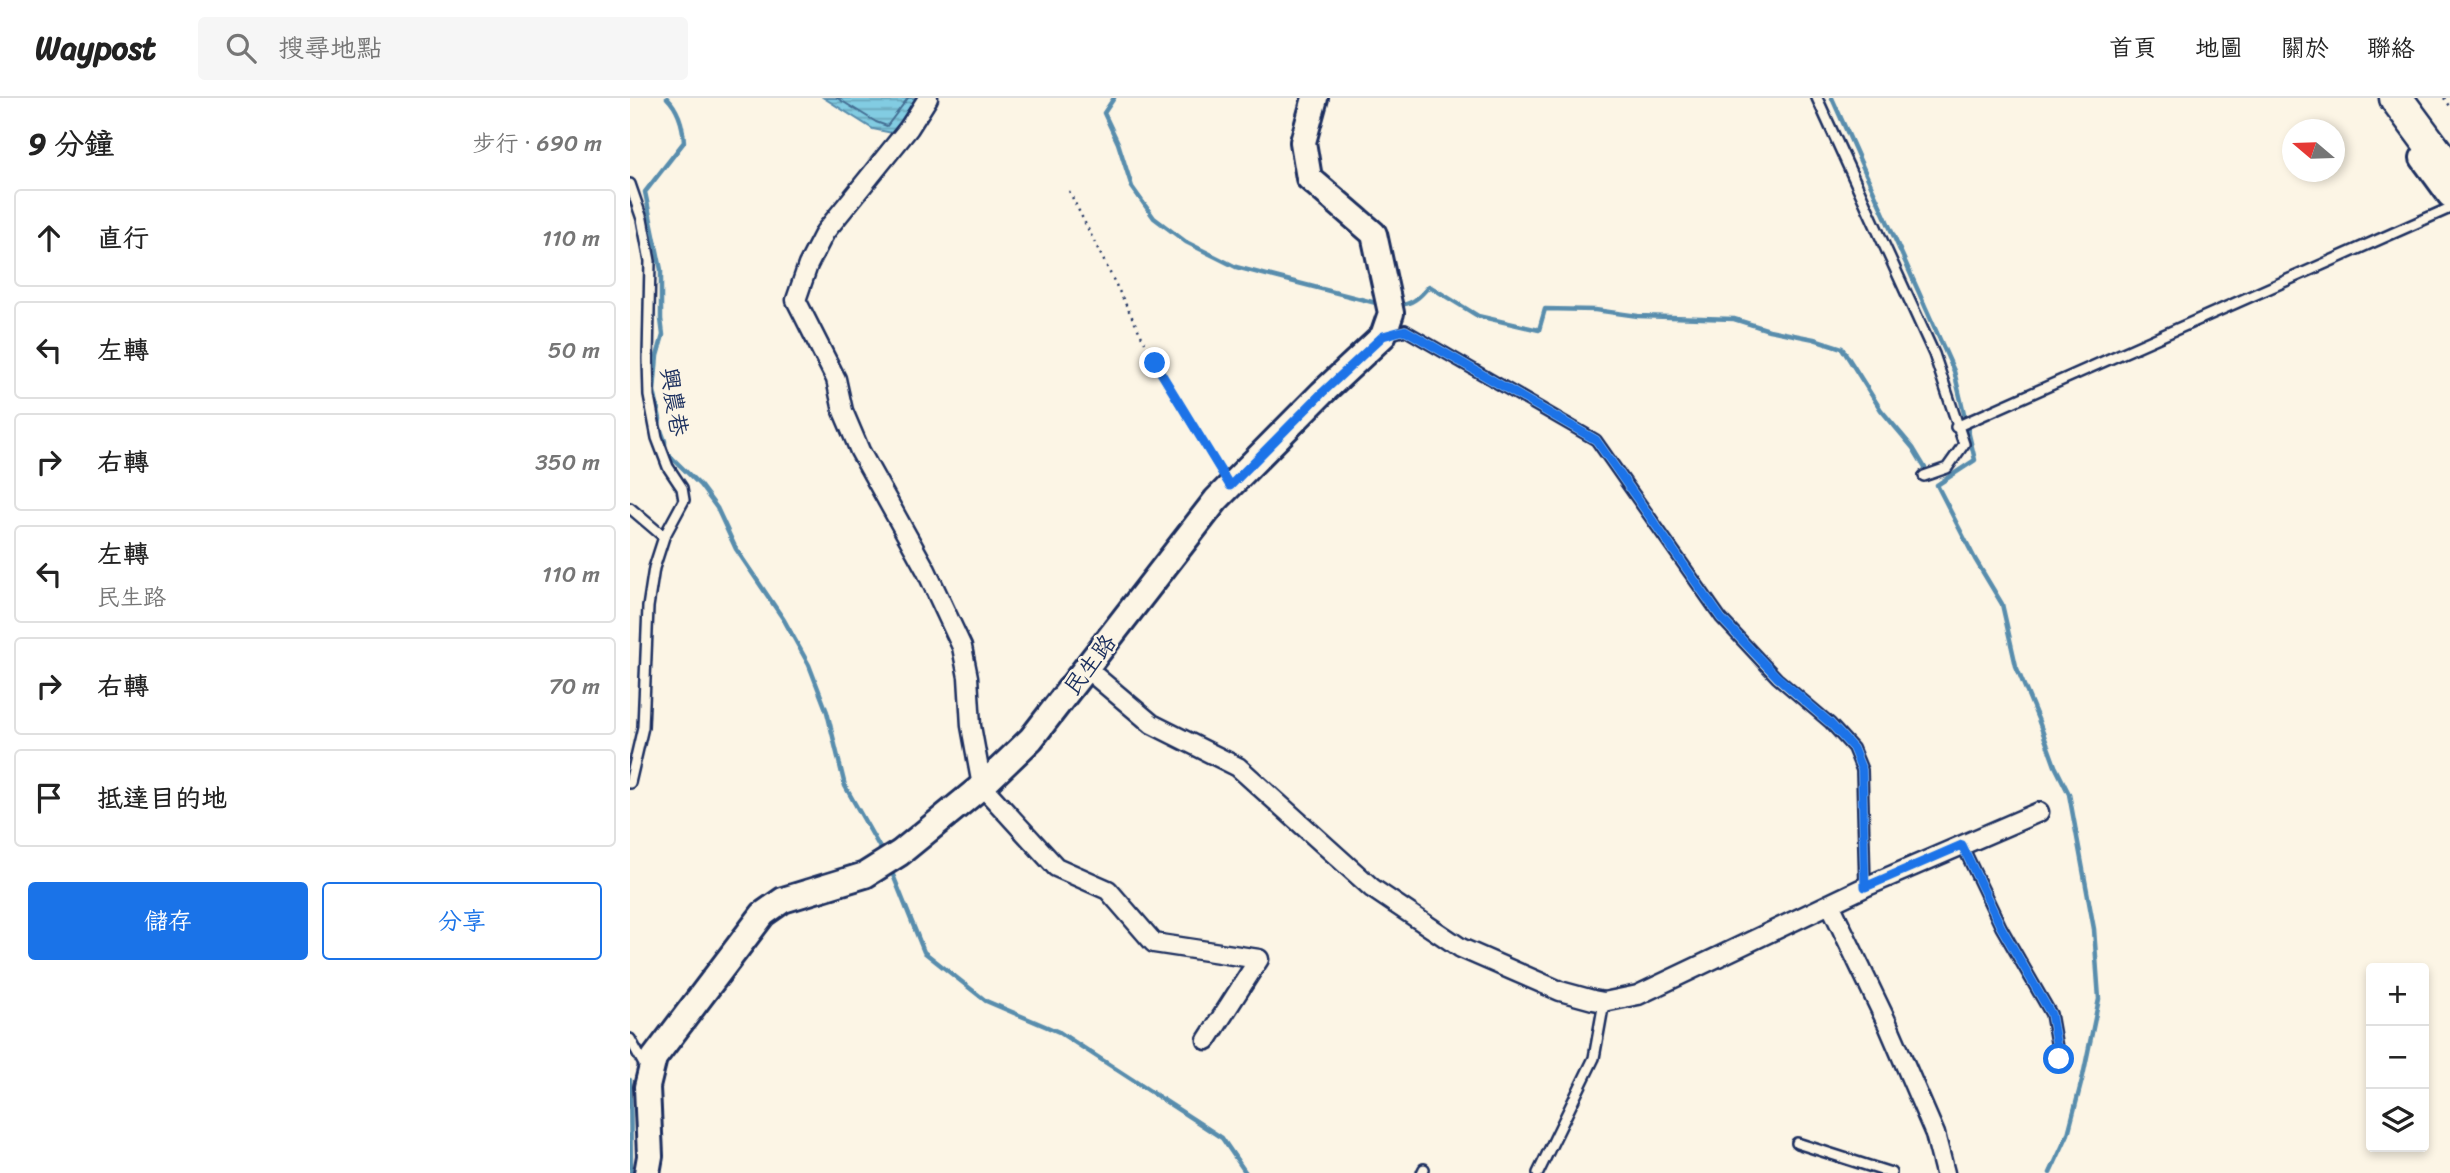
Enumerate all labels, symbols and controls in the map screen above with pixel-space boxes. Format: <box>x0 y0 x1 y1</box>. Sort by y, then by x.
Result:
search box <box>198 17 688 80</box>
text: Waypost <box>35 19 156 77</box>
text: 搜尋地點 <box>278 25 382 71</box>
text: 首頁 <box>2109 27 2157 69</box>
text: 地圖 <box>2195 27 2243 69</box>
text: 關於 <box>2281 27 2329 69</box>
text: 聯絡 <box>2367 27 2415 69</box>
icon: search <box>222 29 260 67</box>
text: 9 分鐘 <box>28 117 114 171</box>
north arrow <box>2282 119 2345 182</box>
text: 步行 · 690 m <box>473 123 602 164</box>
text: 直行 <box>97 215 149 261</box>
text: 110 m <box>542 218 600 259</box>
icon: ahead <box>30 219 68 257</box>
text: 左轉 <box>97 327 149 373</box>
text: 50 m <box>548 330 600 371</box>
icon: left <box>30 331 68 369</box>
route end <box>1139 347 1170 378</box>
street label: 興農巷 <box>648 365 700 440</box>
text: 右轉 <box>97 439 149 485</box>
text: 350 m <box>535 442 600 483</box>
icon: right <box>30 443 68 481</box>
text: 左轉 <box>97 531 149 577</box>
text: 110 m <box>542 554 600 595</box>
icon: left <box>30 555 68 593</box>
text: 民生路 <box>97 577 166 618</box>
street label: 民生路 <box>1053 625 1127 705</box>
text: 右轉 <box>97 663 149 709</box>
text: 70 m <box>549 666 600 707</box>
icon: right <box>30 667 68 705</box>
text: 抵達目的地 <box>97 775 227 821</box>
icon: arrive <box>30 779 68 817</box>
button: 儲存 <box>28 882 308 960</box>
button: 分享 <box>322 882 602 960</box>
map controls <box>2366 963 2429 1152</box>
button: + <box>2366 963 2429 1026</box>
button: − <box>2366 1026 2429 1089</box>
route start <box>2043 1043 2074 1074</box>
button: layers <box>2366 1089 2429 1152</box>

